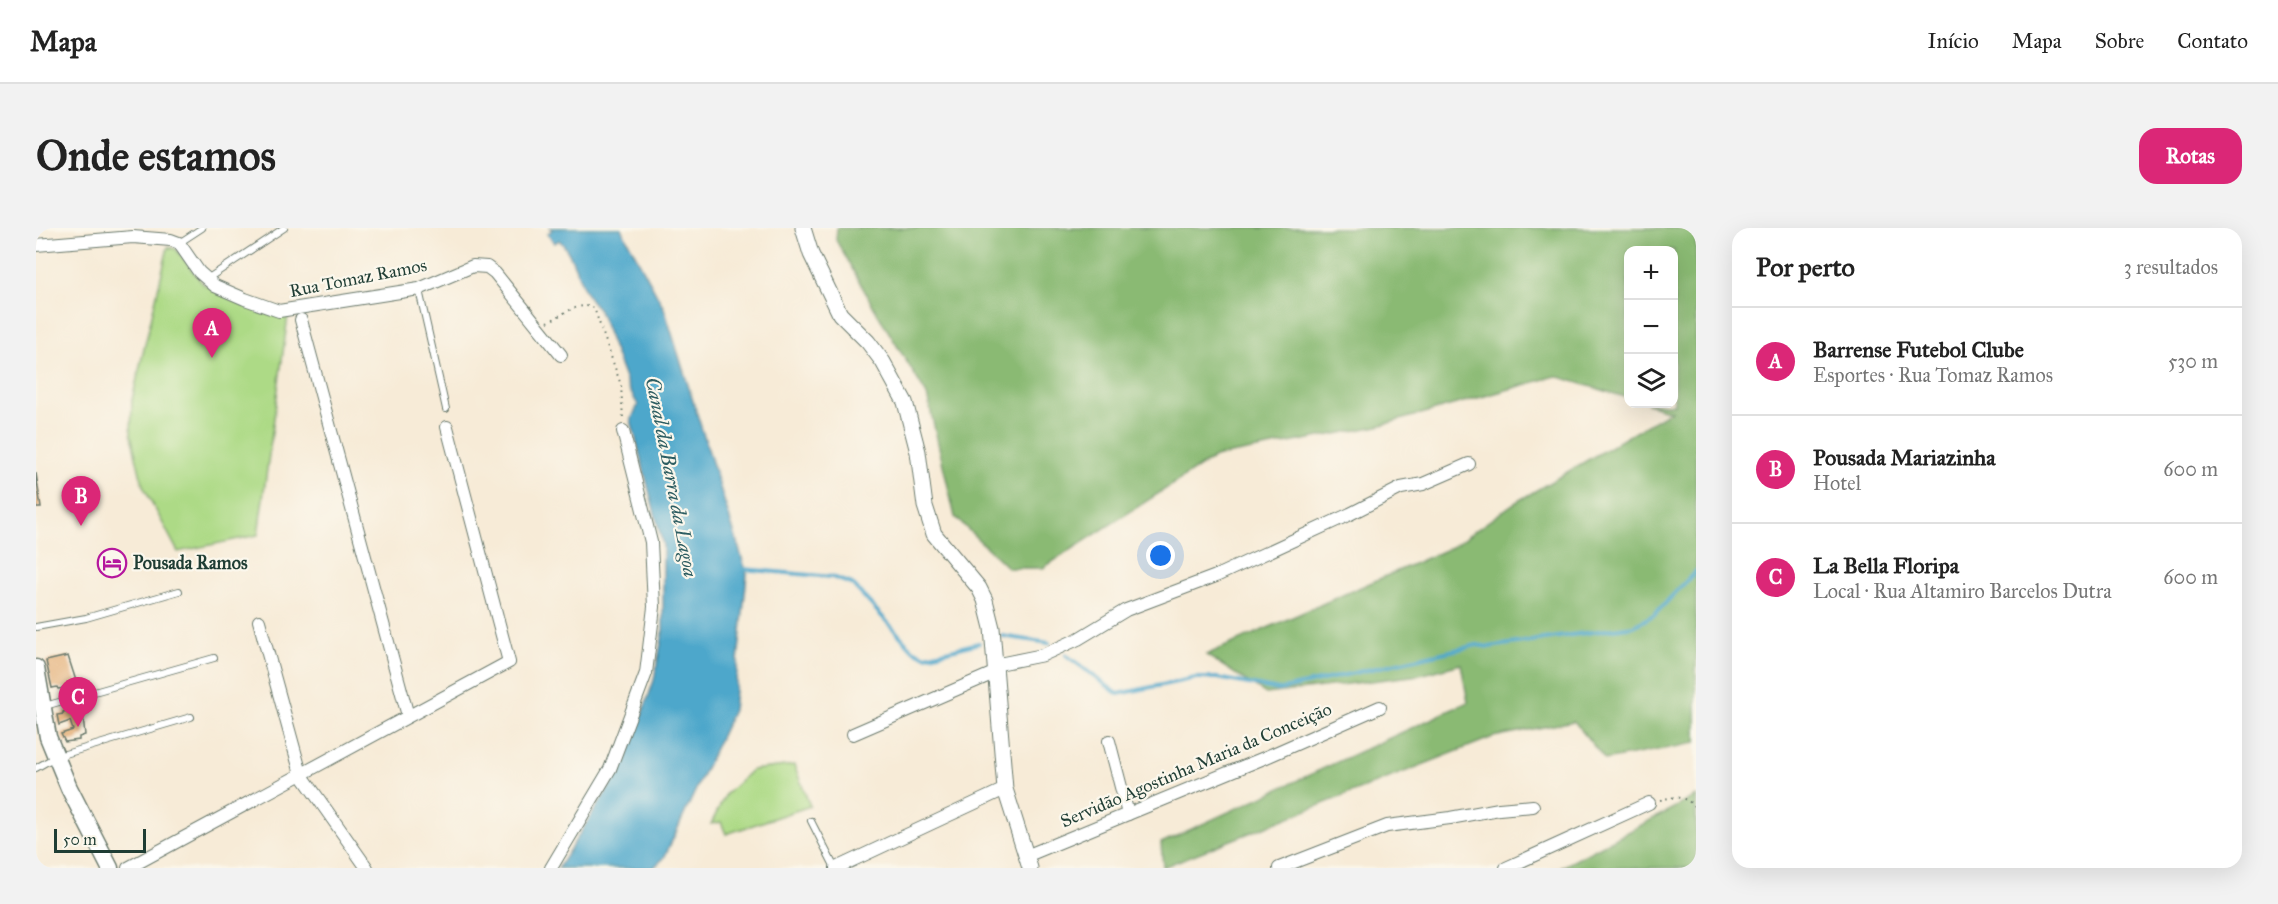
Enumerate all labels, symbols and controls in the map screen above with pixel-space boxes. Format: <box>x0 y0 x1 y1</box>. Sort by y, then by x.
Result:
text: Mapa <box>30 24 97 59</box>
text: Início <box>1928 28 1979 54</box>
text: Mapa <box>2012 28 2062 54</box>
text: Sobre <box>2095 28 2144 54</box>
text: Contato <box>2177 28 2248 54</box>
button: Rotas <box>2139 128 2242 184</box>
text: Onde estamos <box>36 130 276 182</box>
map controls <box>1624 246 1678 408</box>
button: + <box>1624 246 1678 300</box>
text: Por perto <box>1756 251 1855 283</box>
street label: Rua Tomaz Ramos <box>287 254 429 302</box>
text: 3 resultados <box>2124 255 2218 279</box>
button: − <box>1624 300 1678 354</box>
pin: A <box>192 308 231 358</box>
text: Barrense Futebol Clube <box>1813 336 2024 363</box>
text: A <box>1769 349 1782 373</box>
text: 530 m <box>2168 349 2218 373</box>
button: layers <box>1624 354 1678 408</box>
text: Esportes · Rua Tomaz Ramos <box>1813 363 2053 387</box>
water label: Canal da Barra da Lagoa <box>641 375 703 579</box>
text: Pousada Mariazinha <box>1813 444 1996 471</box>
text: B <box>1769 457 1782 481</box>
text: 600 m <box>2163 457 2218 481</box>
text: Hotel <box>1813 471 1861 495</box>
pin: B <box>62 476 100 526</box>
your location <box>1146 541 1175 570</box>
hotel icon: Pousada Ramos <box>96 547 128 579</box>
place label: Pousada Ramos <box>133 552 248 574</box>
text: La Bella Floripa <box>1813 552 1959 579</box>
text: C <box>1769 565 1782 589</box>
text: 600 m <box>2163 565 2218 589</box>
text: Local · Rua Altamiro Barcelos Dutra <box>1813 579 2112 603</box>
pin: C <box>58 678 98 727</box>
street label: Servidão Agostinha Maria da Conceição <box>1057 698 1335 833</box>
scale bar <box>54 826 146 854</box>
text: 50 m <box>63 830 97 849</box>

